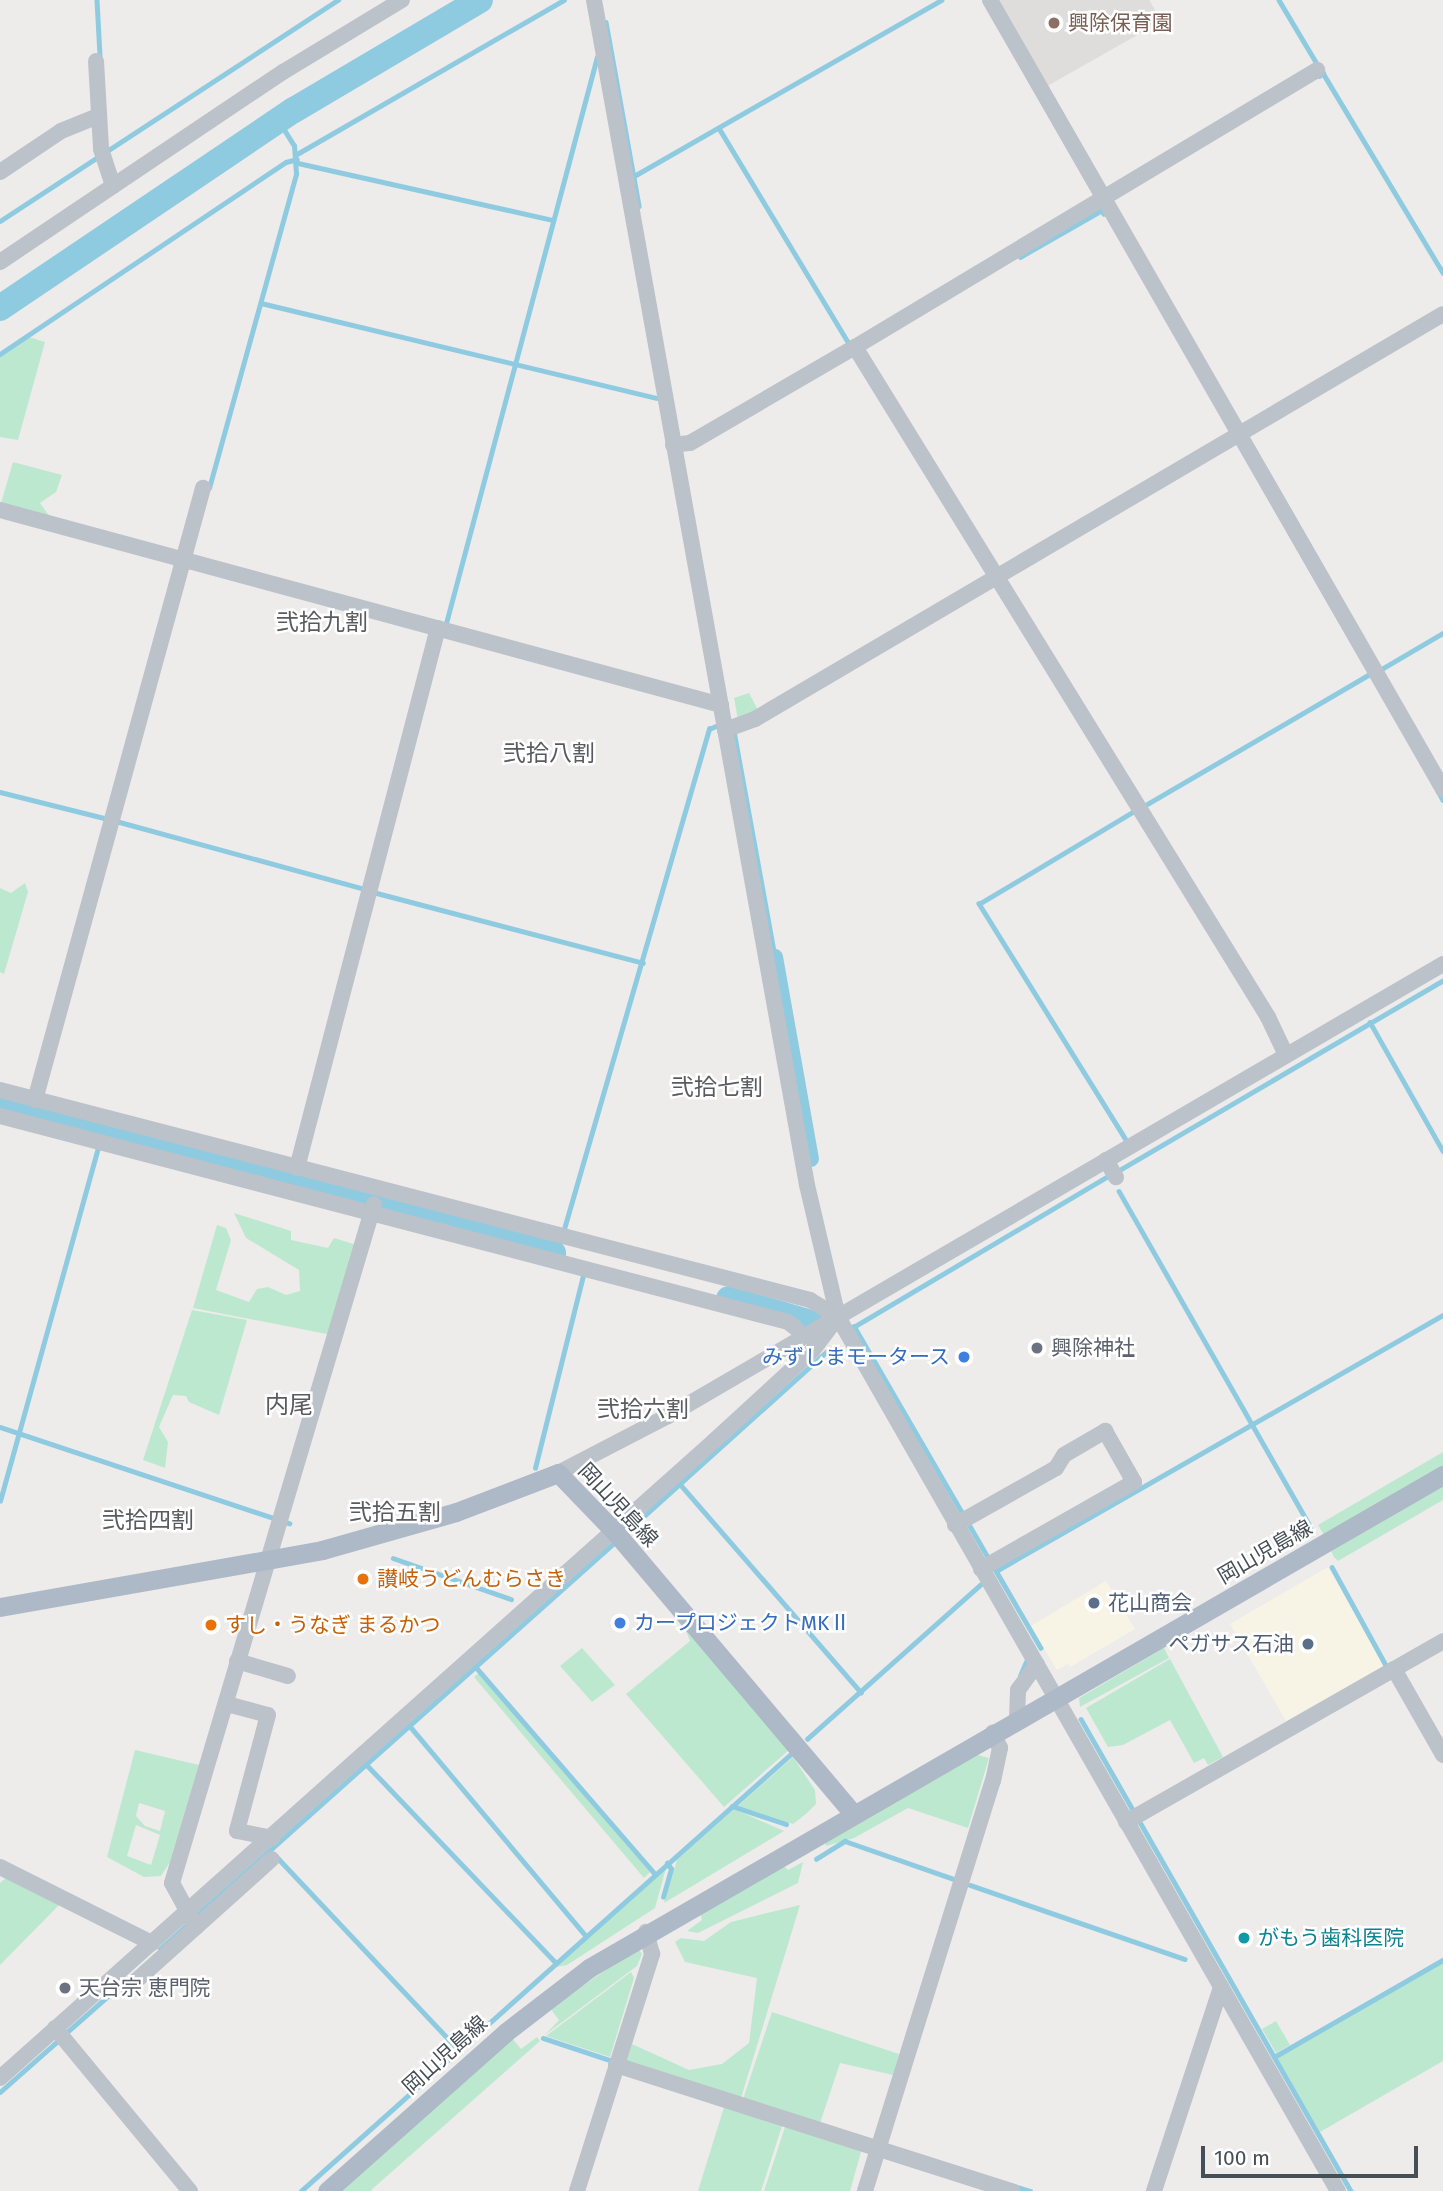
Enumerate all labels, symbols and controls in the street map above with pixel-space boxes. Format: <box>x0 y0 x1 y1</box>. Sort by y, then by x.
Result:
place label: 興除保育園 <box>1068 10 1173 36</box>
marker: 興除保育園 <box>1046 15 1062 31</box>
district label: 弐拾九割 <box>276 608 368 636</box>
district label: 弐拾八割 <box>503 739 595 767</box>
district label: 弐拾七割 <box>671 1073 763 1101</box>
place label: 興除神社 <box>1051 1335 1135 1361</box>
marker: 興除神社 <box>1029 1340 1045 1356</box>
place label: みずしまモータース <box>761 1344 950 1370</box>
marker: みずしまモータース <box>956 1349 972 1365</box>
district label: 内尾 <box>265 1392 313 1420</box>
district label: 弐拾六割 <box>597 1395 689 1423</box>
street label: 岡山児島線 <box>573 1458 663 1552</box>
district label: 弐拾五割 <box>349 1498 441 1526</box>
district label: 弐拾四割 <box>102 1506 194 1534</box>
street label: 岡山児島線 <box>1213 1515 1317 1589</box>
place label: 讃岐うどんむらさき <box>377 1566 566 1592</box>
marker: 讃岐うどんむらさき <box>355 1571 371 1587</box>
place label: 花山商会 <box>1108 1590 1192 1616</box>
marker: 花山商会 <box>1086 1595 1102 1611</box>
place label: カープロジェクトMKⅡ <box>634 1610 852 1636</box>
place label: すし・うなぎ まるかつ <box>225 1612 441 1638</box>
marker: カープロジェクトMKⅡ <box>612 1615 628 1631</box>
marker: すし・うなぎ まるかつ <box>203 1617 219 1633</box>
place label: ペガサス石油 <box>1168 1631 1294 1657</box>
marker: ペガサス石油 <box>1300 1636 1316 1652</box>
place label: がもう歯科医院 <box>1258 1925 1405 1951</box>
marker: がもう歯科医院 <box>1236 1930 1252 1946</box>
place label: 天台宗 恵門院 <box>79 1975 211 2001</box>
marker: 天台宗 恵門院 <box>57 1980 73 1996</box>
street label: 岡山児島線 <box>398 2011 492 2099</box>
scale bar <box>1205 2132 1422 2176</box>
text: 100 m <box>1214 2145 1270 2171</box>

